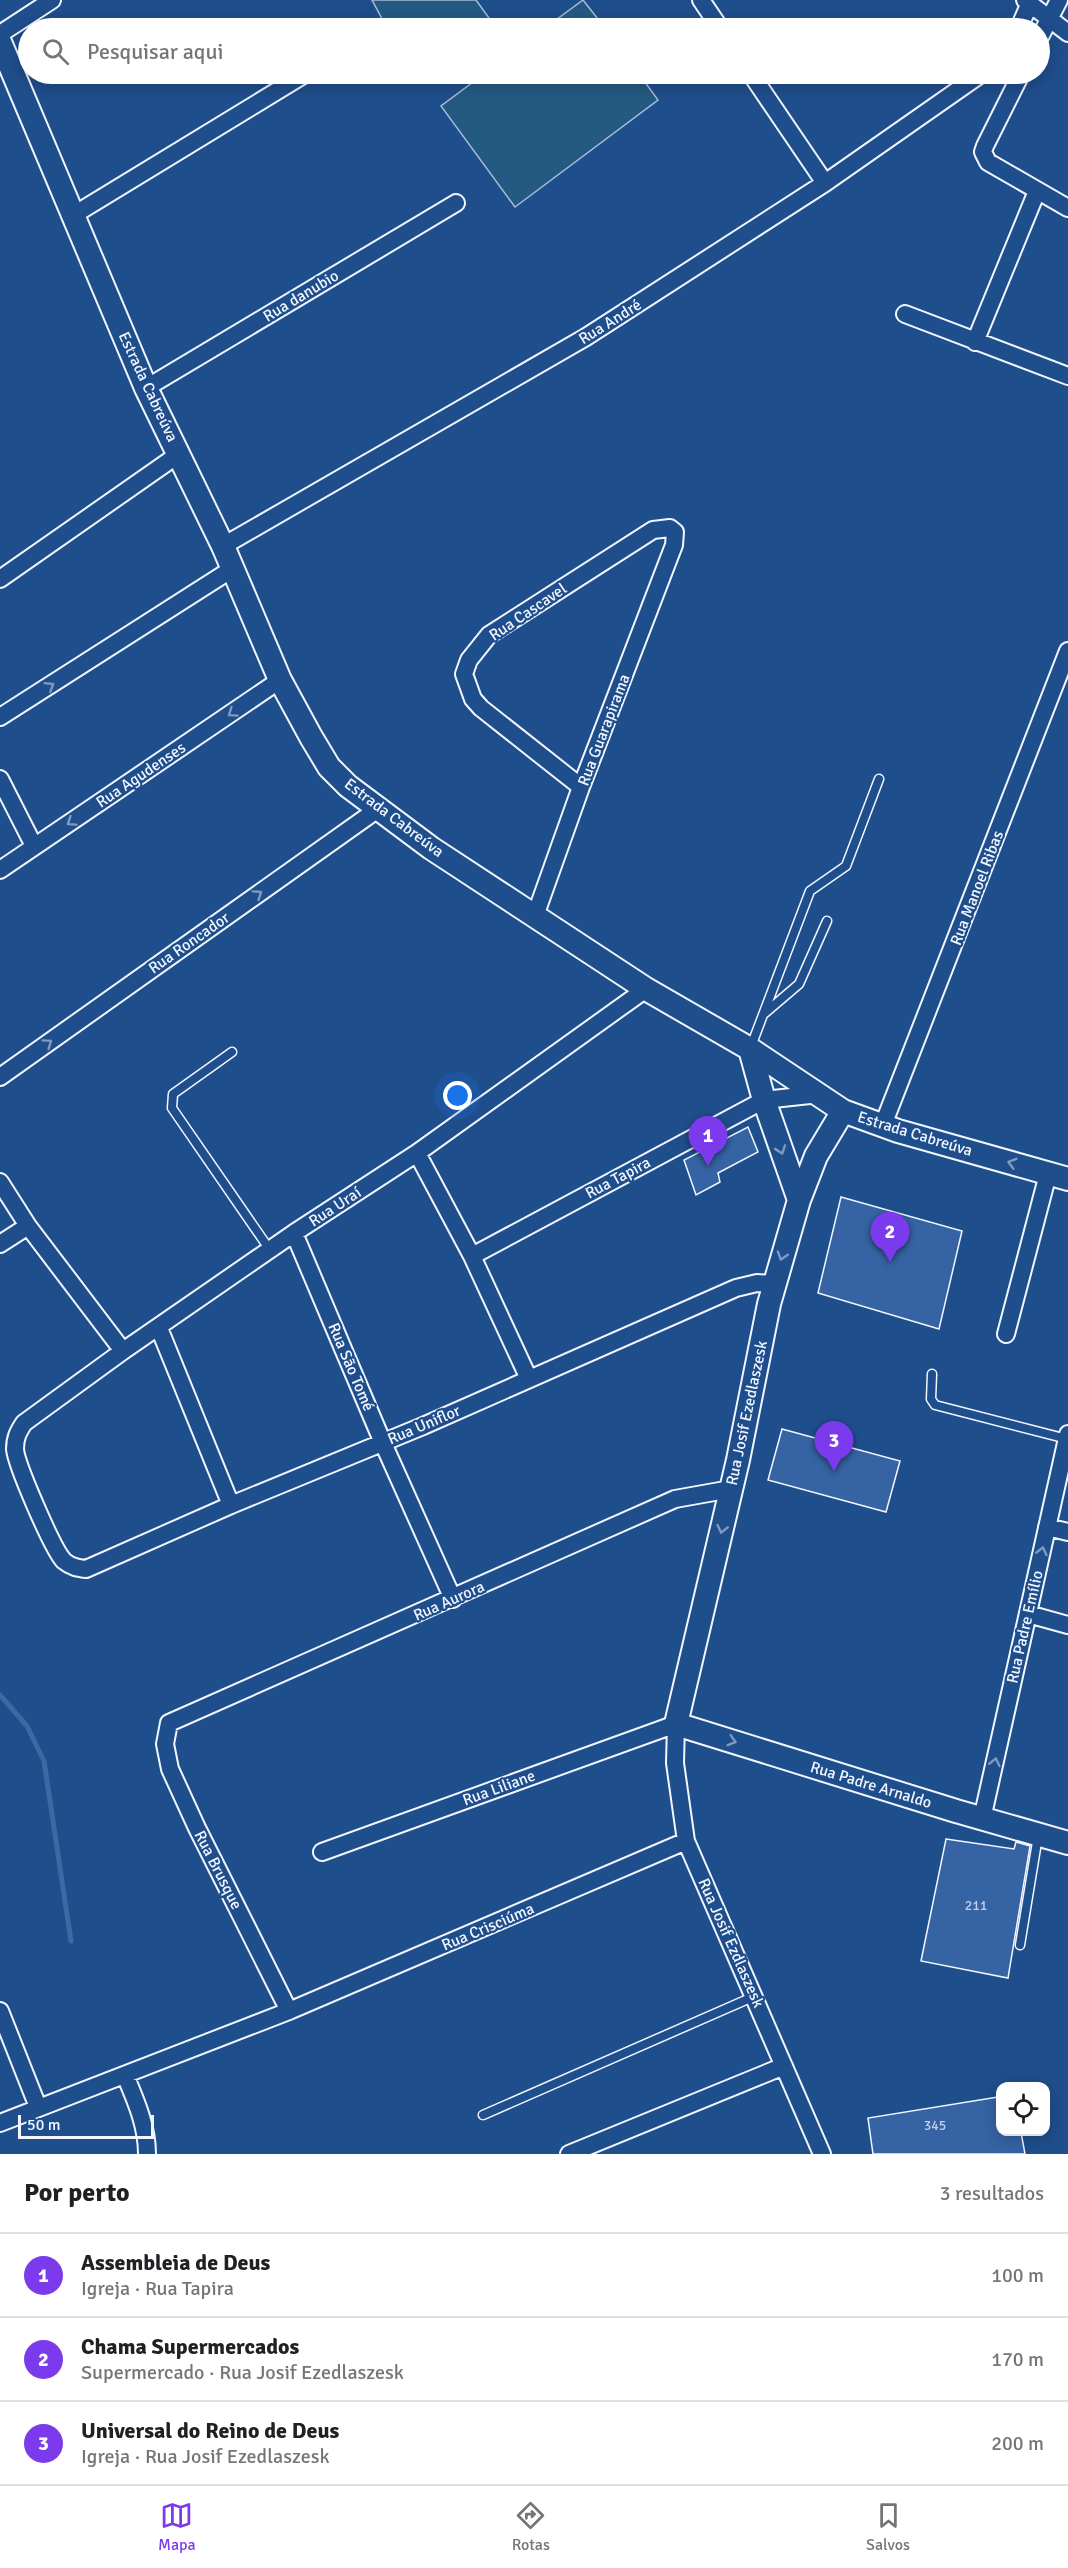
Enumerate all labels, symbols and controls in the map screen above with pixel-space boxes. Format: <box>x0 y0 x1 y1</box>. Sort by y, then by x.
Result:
search box <box>18 18 1050 84</box>
icon: search <box>39 35 72 68</box>
text: Pesquisar aqui <box>87 38 223 65</box>
street label: Rua danubio <box>260 266 342 326</box>
street label: Rua André <box>575 295 645 349</box>
street label: Estrada Cabreúva <box>114 329 182 445</box>
street label: Rua Cascavel <box>485 579 571 645</box>
street label: Rua Guarapirama <box>573 671 635 789</box>
one-way arrow <box>44 682 54 694</box>
one-way arrow <box>228 706 239 717</box>
street label: Rua Agudenses <box>92 738 190 812</box>
street label: Estrada Cabreúva <box>340 774 448 862</box>
one-way arrow <box>66 815 77 826</box>
street label: Rua Manoel Ribas <box>946 828 1008 948</box>
one-way arrow <box>252 890 263 901</box>
street label: Rua Roncador <box>145 908 233 978</box>
one-way arrow <box>41 1039 52 1050</box>
your location <box>443 1081 472 1110</box>
street label: Estrada Cabreúva <box>855 1107 975 1161</box>
pin: 1 <box>688 1116 728 1166</box>
one-way arrow <box>774 1144 787 1155</box>
street label: Rua Tapira <box>582 1152 654 1204</box>
one-way arrow <box>1007 1158 1018 1170</box>
street label: Rua Uraí <box>305 1182 366 1231</box>
pin: 2 <box>870 1212 910 1262</box>
one-way arrow <box>777 1251 789 1261</box>
street label: Rua São Tomé <box>323 1320 379 1414</box>
street label: Rua Josif Ezedlaszesk <box>722 1339 772 1487</box>
street label: Rua Uniflor <box>385 1401 464 1449</box>
pin: 3 <box>814 1422 854 1471</box>
one-way arrow <box>716 1523 729 1533</box>
one-way arrow <box>1035 1547 1048 1557</box>
street label: Rua Padre Emílio <box>1002 1569 1048 1685</box>
street label: Rua Aurora <box>410 1576 488 1626</box>
one-way arrow <box>726 1734 737 1746</box>
street label: Rua Padre Arnaldo <box>808 1757 934 1813</box>
one-way arrow <box>988 1757 1001 1767</box>
street label: Rua Liliane <box>460 1766 538 1810</box>
street label: Rua Brusque <box>190 1827 246 1913</box>
street label: Rua Josif Ezdlaszesk <box>693 1875 769 2011</box>
house number: 211 <box>965 1897 987 1914</box>
street label: Rua Crisciúma <box>439 1899 537 1955</box>
map controls <box>996 2082 1050 2136</box>
button: locate <box>996 2082 1050 2136</box>
scale bar <box>18 2112 154 2140</box>
text: 50 m <box>27 2115 61 2135</box>
house number: 345 <box>924 2117 946 2134</box>
text: Por perto <box>24 2177 130 2209</box>
text: 3 resultados <box>940 2181 1044 2206</box>
text: Assembleia de Deus <box>81 2249 270 2276</box>
text: 1 <box>38 2263 49 2288</box>
text: 100 m <box>991 2263 1044 2288</box>
text: Igreja · Rua Tapira <box>81 2276 234 2301</box>
text: Chama Supermercados <box>81 2333 299 2360</box>
text: 2 <box>38 2347 49 2372</box>
text: 170 m <box>991 2347 1044 2372</box>
text: Supermercado · Rua Josif Ezedlaszesk <box>81 2360 404 2385</box>
text: Universal do Reino de Deus <box>81 2417 339 2444</box>
text: 3 <box>38 2431 49 2456</box>
text: 200 m <box>991 2431 1044 2456</box>
text: Igreja · Rua Josif Ezedlaszesk <box>81 2444 329 2469</box>
tab: Mapa <box>158 2499 196 2555</box>
tab: Rotas <box>512 2499 550 2555</box>
tab: Salvos <box>866 2499 910 2555</box>

